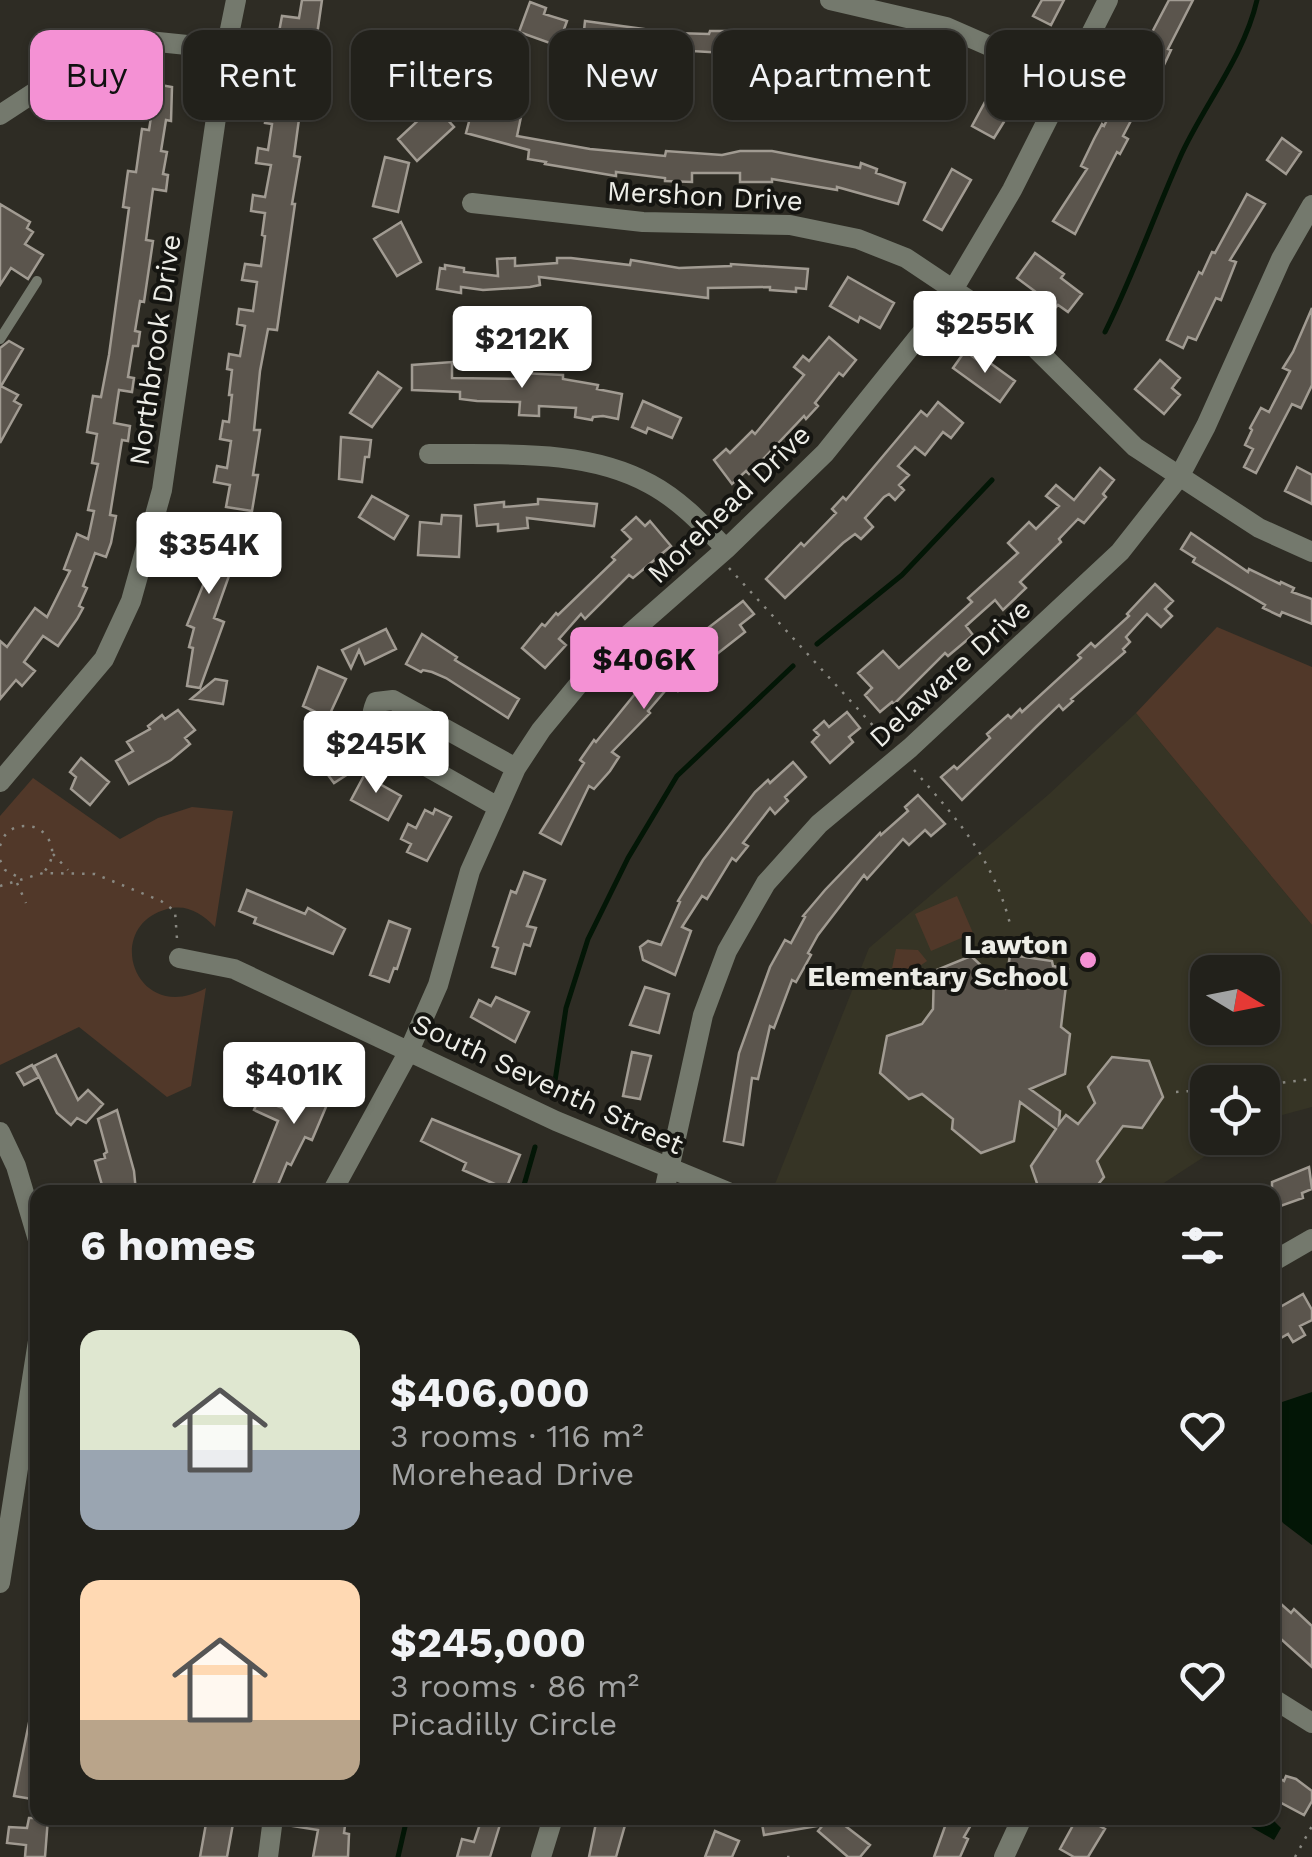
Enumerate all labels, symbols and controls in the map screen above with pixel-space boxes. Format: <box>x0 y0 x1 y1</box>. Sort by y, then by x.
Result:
chip: Buy <box>30 30 163 120</box>
chip: Rent <box>183 30 331 120</box>
chip: Filters <box>351 30 529 120</box>
chip: New <box>549 30 693 120</box>
chip: Apartment <box>713 30 966 120</box>
chip: House <box>986 30 1163 120</box>
street label: Mershon Drive <box>606 174 804 218</box>
street label: Northbrook Drive <box>122 232 188 468</box>
pin: $255K <box>915 291 1055 376</box>
text: $255K <box>935 304 1035 342</box>
pin: $212K <box>452 306 592 391</box>
text: $212K <box>475 319 569 357</box>
street label: Morehead Drive <box>641 418 817 590</box>
pin: $354K <box>139 512 279 597</box>
text: $354K <box>159 525 260 563</box>
street label: Delaware Drive <box>863 592 1037 754</box>
pin: $406K <box>574 627 714 712</box>
text: $406K <box>592 640 696 678</box>
pin: $245K <box>306 711 446 796</box>
text: $245K <box>326 724 426 762</box>
place label: Lawton Elementary School <box>807 928 1069 993</box>
marker: Lawton Elementary School <box>1077 949 1099 971</box>
north arrow <box>1190 955 1280 1045</box>
map controls <box>1190 955 1280 1155</box>
street label: South Seventh Street <box>407 1007 689 1161</box>
pin: $401K <box>224 1042 364 1127</box>
text: $401K <box>245 1055 343 1093</box>
button: locate <box>1190 1065 1280 1155</box>
icon: filters <box>1175 1218 1230 1273</box>
text: 6 homes <box>80 1221 255 1270</box>
text: $406,000 <box>390 1368 590 1417</box>
icon: home <box>160 1370 280 1490</box>
icon: heart <box>1175 1403 1230 1458</box>
text: 3 rooms · 116 m² <box>390 1417 644 1455</box>
text: Morehead Drive <box>390 1455 634 1493</box>
text: $245,000 <box>390 1618 586 1667</box>
icon: home <box>160 1620 280 1740</box>
icon: heart <box>1175 1653 1230 1708</box>
text: 3 rooms · 86 m² <box>390 1667 639 1705</box>
text: Picadilly Circle <box>390 1705 617 1743</box>

